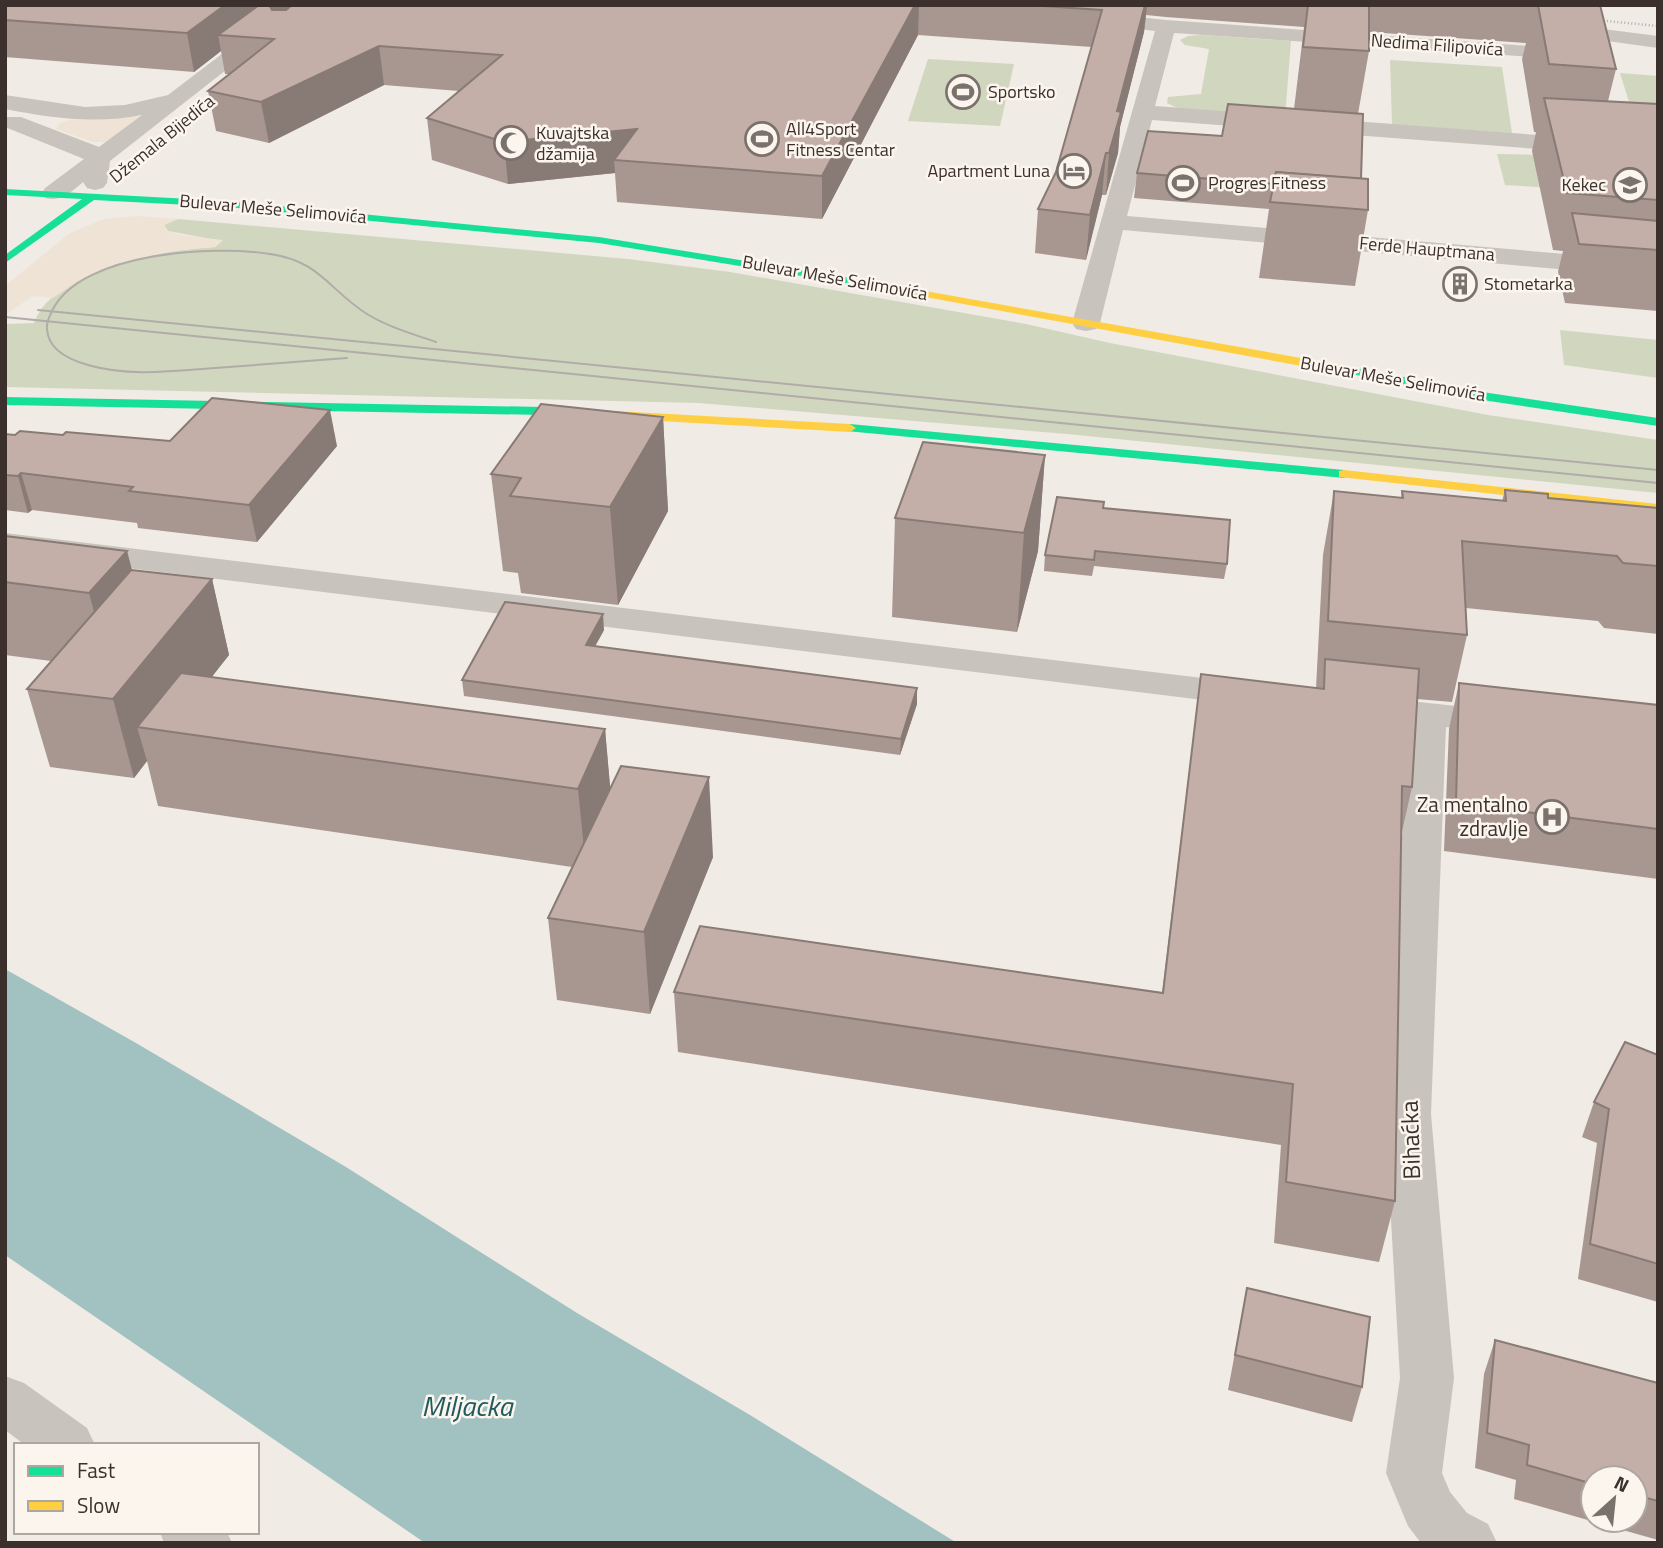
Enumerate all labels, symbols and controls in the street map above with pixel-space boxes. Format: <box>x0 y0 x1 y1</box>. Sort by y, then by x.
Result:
street label: Nedima Filipovića <box>1370 26 1504 63</box>
sports icon: Sportsko <box>944 73 982 111</box>
place label: Sportsko <box>988 78 1056 105</box>
street label: Džemala Bijedića <box>103 88 220 190</box>
place label: All4Sport Fitness Centar <box>786 115 895 163</box>
place label: Kuvajtska džamija <box>536 119 609 167</box>
sports icon: All4Sport Fitness Centar <box>743 120 781 158</box>
mosque icon: Kuvajtska džamija <box>492 124 530 162</box>
hotel icon: Apartment Luna <box>1055 152 1093 190</box>
place label: Apartment Luna <box>927 157 1050 184</box>
sports icon: Progres Fitness <box>1164 164 1202 202</box>
school or university icon: Kekec <box>1611 166 1649 204</box>
place label: Progres Fitness <box>1208 169 1326 196</box>
place label: Kekec <box>1562 171 1606 198</box>
street label: Bulevar Meše Selimovića <box>178 187 368 230</box>
street label: Ferde Hauptmana <box>1358 229 1496 268</box>
street label: Bulevar Meše Selimovića <box>740 248 930 307</box>
building icon: Stometarka <box>1441 265 1479 303</box>
place label: Stometarka <box>1484 270 1573 297</box>
street label: Bulevar Meše Selimovića <box>1298 349 1488 408</box>
place label: Za mentalno zdravlje <box>1417 788 1528 844</box>
hospital icon: Za mentalno zdravlje <box>1533 798 1571 836</box>
street label: Bihaćka <box>1391 1100 1429 1180</box>
water label: Miljacka <box>422 1384 514 1427</box>
legend <box>14 1443 259 1534</box>
text: Fast <box>77 1454 116 1486</box>
north arrow <box>1579 1464 1649 1534</box>
text: N <box>1609 1467 1634 1499</box>
text: Slow <box>77 1489 120 1521</box>

